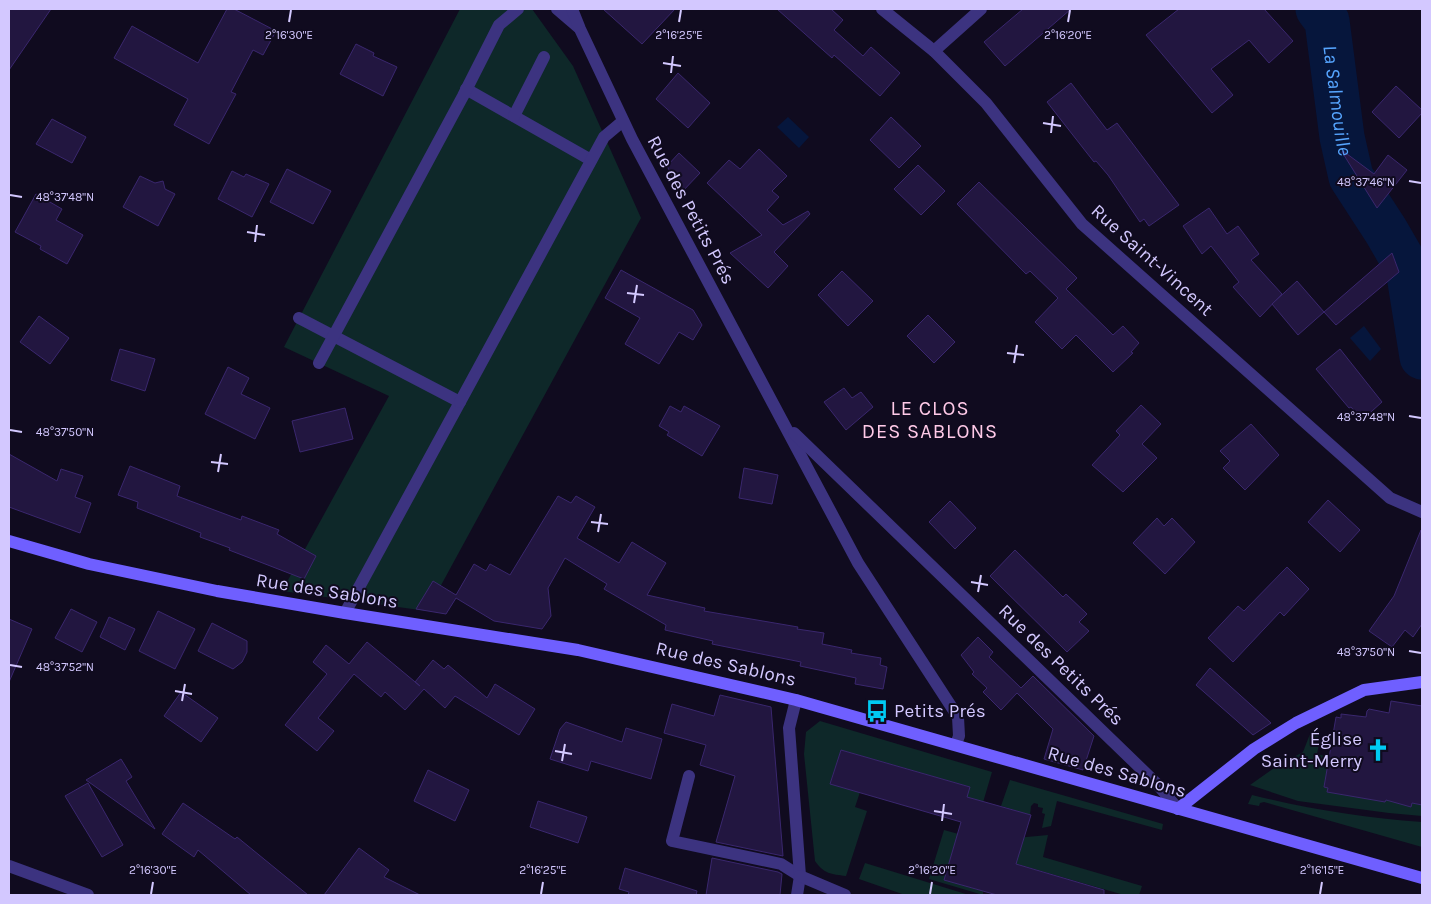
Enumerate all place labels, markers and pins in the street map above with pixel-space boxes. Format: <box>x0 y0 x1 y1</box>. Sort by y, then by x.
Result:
bus stop icon: Petits Prés <box>864 698 890 724</box>
place label: Petits Prés <box>894 700 986 722</box>
place label: Église Saint-Merry <box>1261 727 1362 772</box>
church icon: Église Saint-Merry <box>1365 737 1391 763</box>

